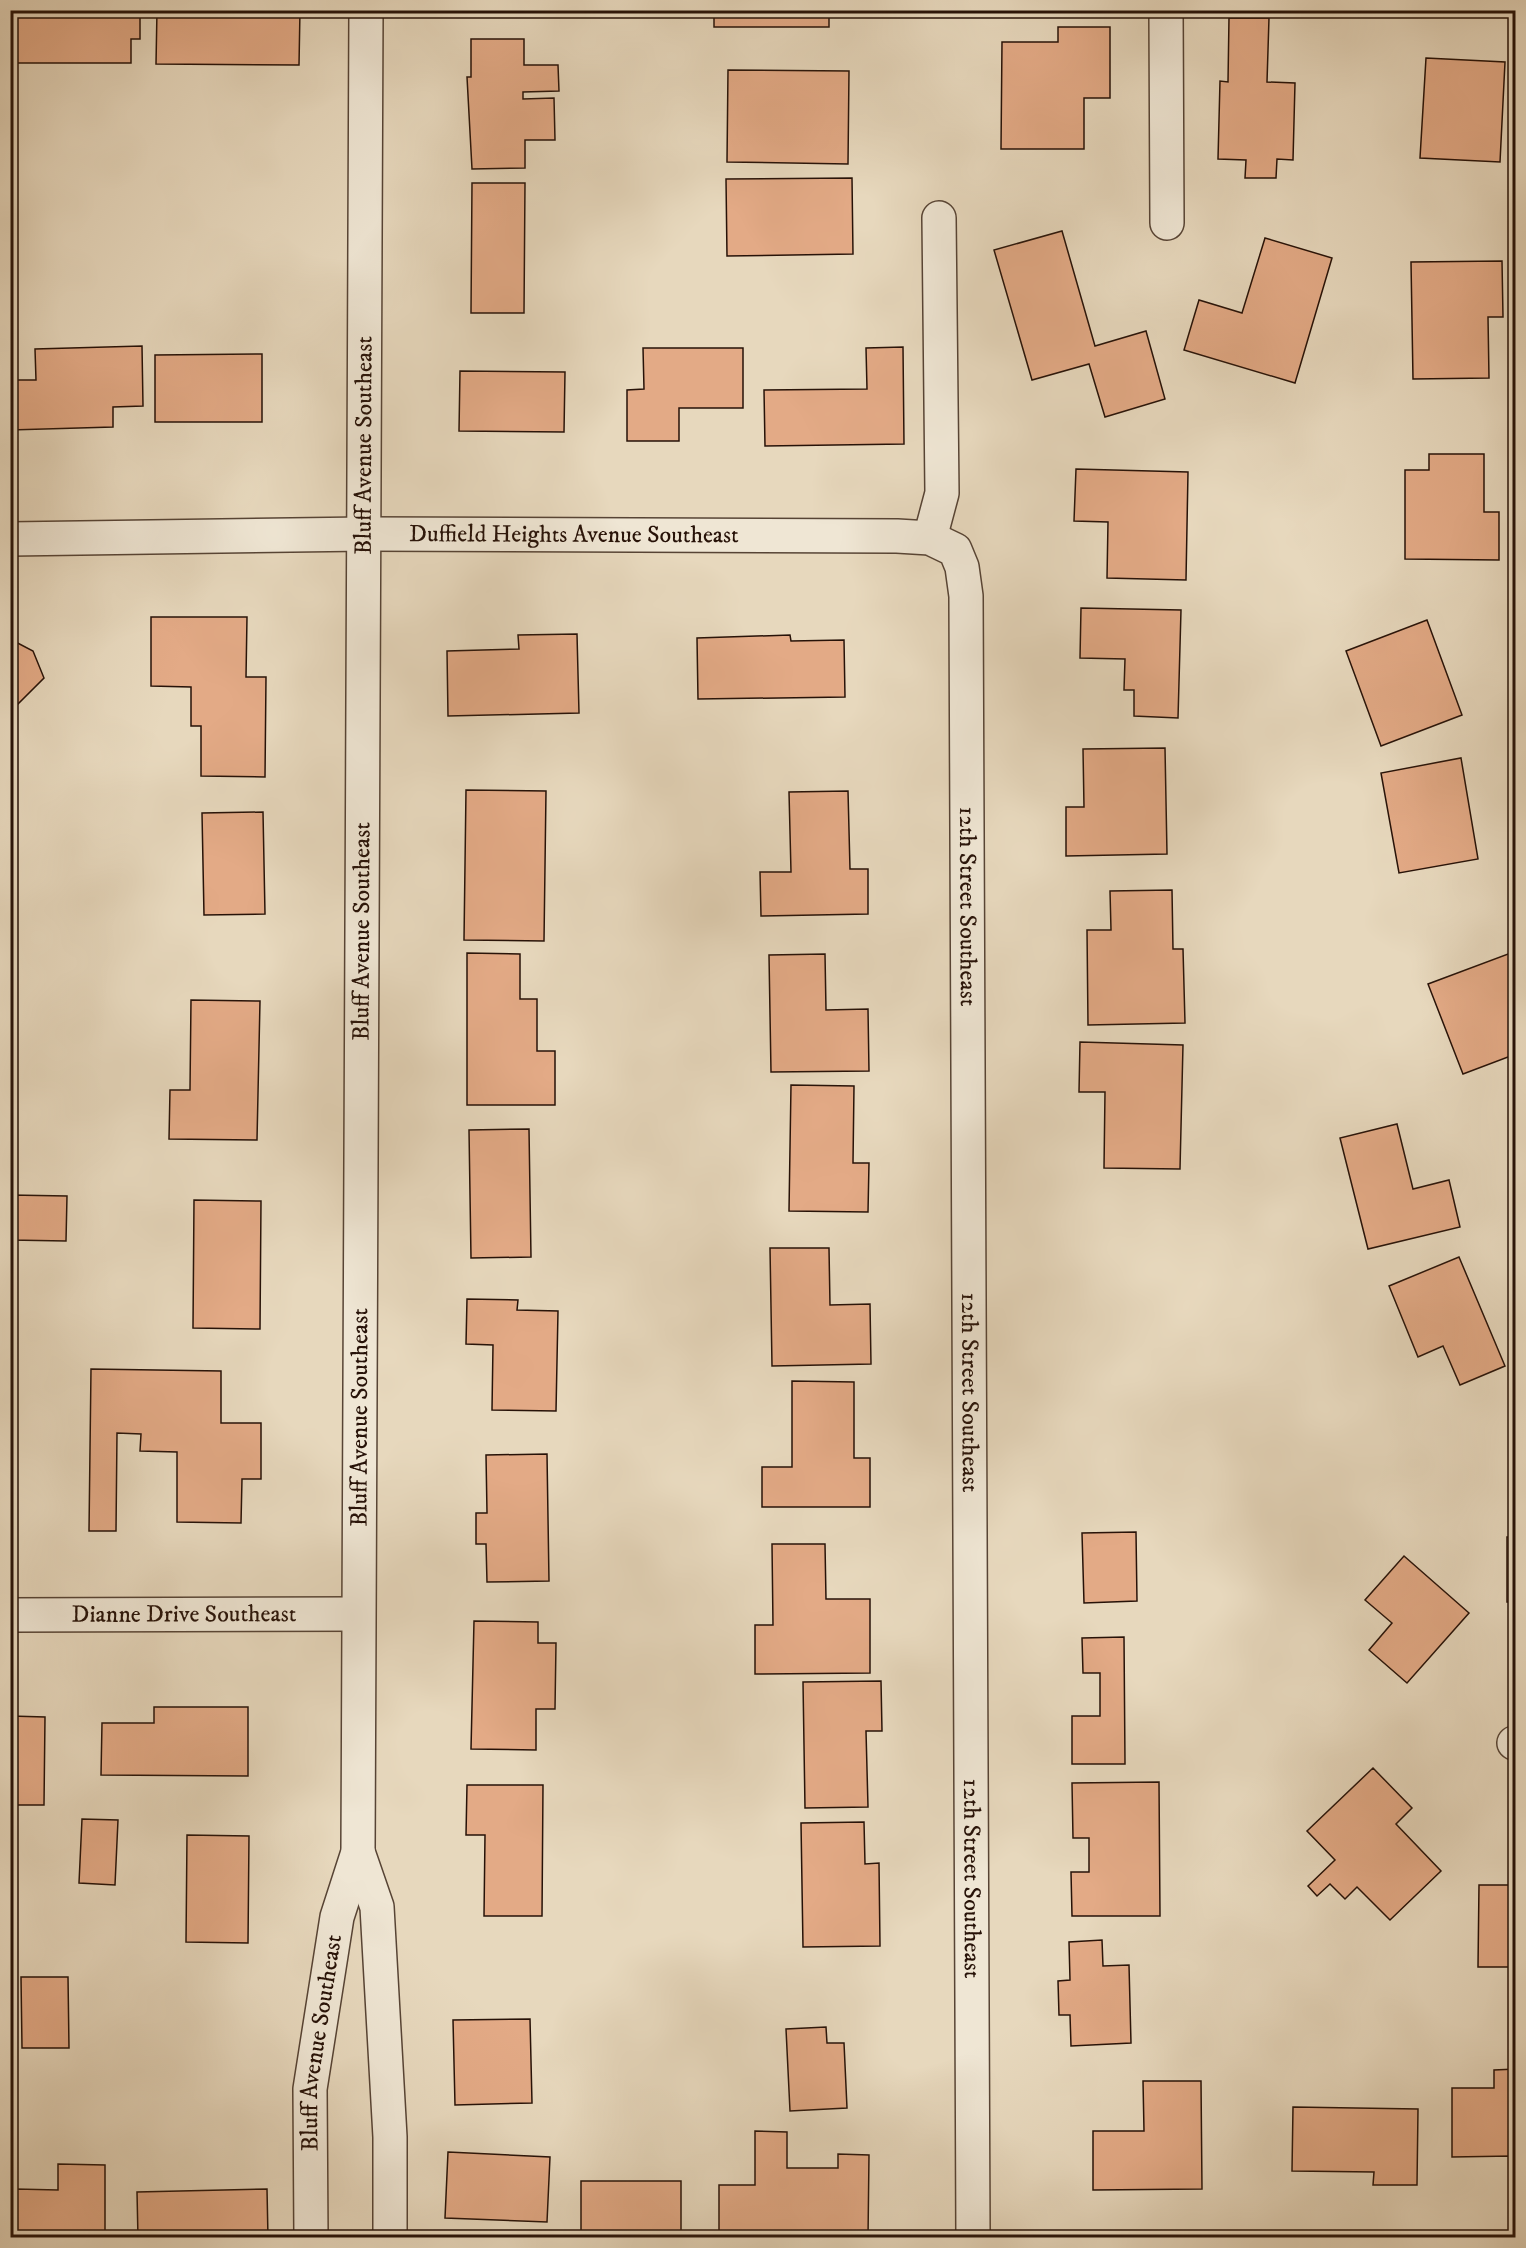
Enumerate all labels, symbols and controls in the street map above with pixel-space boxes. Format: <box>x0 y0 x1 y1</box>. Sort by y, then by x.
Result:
street label: Bluff Avenue Southeast <box>349 336 380 555</box>
street label: Duffield Heights Avenue Southeast <box>409 519 739 550</box>
street label: 12th Street Southeast <box>952 806 983 1007</box>
street label: Bluff Avenue Southeast <box>347 822 377 1041</box>
street label: 12th Street Southeast <box>954 1292 985 1493</box>
street label: Bluff Avenue Southeast <box>344 1308 375 1527</box>
street label: Dianne Drive Southeast <box>71 1599 297 1630</box>
street label: 12th Street Southeast <box>956 1778 987 1979</box>
street label: Bluff Avenue Southeast <box>295 1932 349 2151</box>

